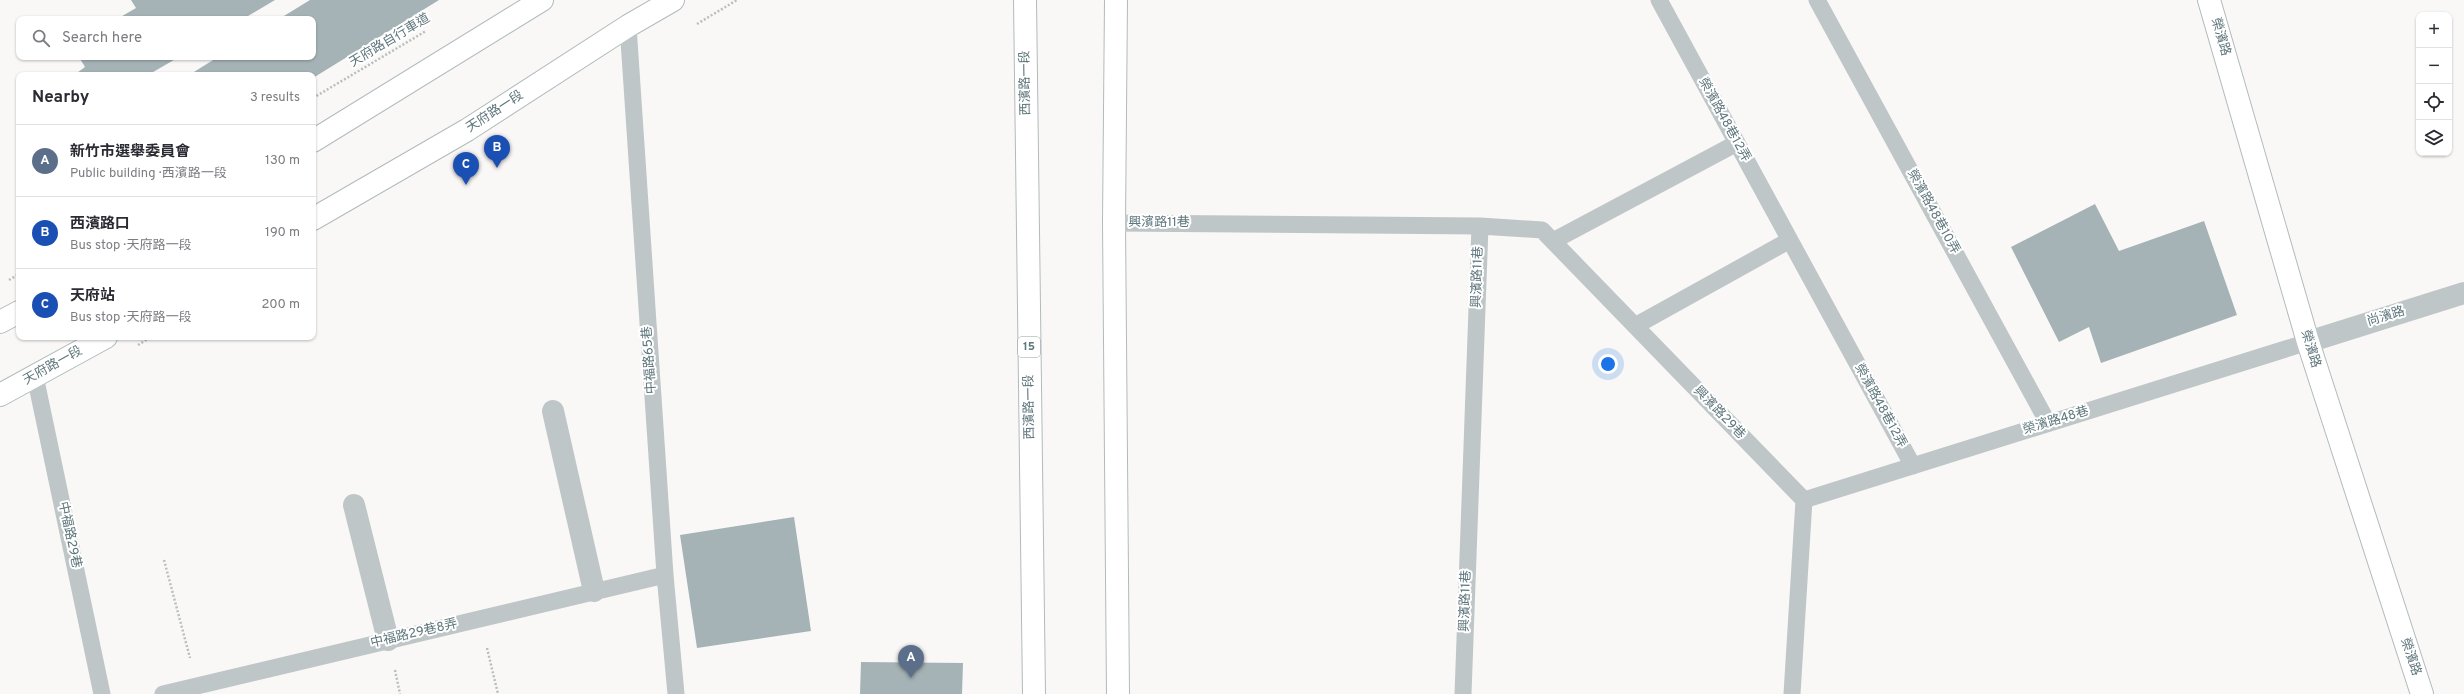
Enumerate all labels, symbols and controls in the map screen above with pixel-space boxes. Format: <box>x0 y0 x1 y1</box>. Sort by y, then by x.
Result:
street label: 天府路自行車道 <box>346 10 433 71</box>
map controls <box>2416 12 2452 156</box>
button: + <box>2416 12 2452 48</box>
search box <box>16 16 316 60</box>
street label: 榮濱路 <box>2207 16 2233 58</box>
icon: search <box>30 27 52 49</box>
text: Search here <box>62 29 142 48</box>
button: − <box>2416 48 2452 84</box>
street label: 西濱路一段 <box>1017 50 1035 116</box>
street label: 榮濱路48巷12弄 <box>1694 75 1754 165</box>
button: locate <box>2416 84 2452 120</box>
text: Nearby <box>32 87 89 109</box>
street label: 天府路一段 <box>463 87 527 136</box>
text: 3 results <box>250 90 300 106</box>
button: layers <box>2416 120 2452 156</box>
pin: B <box>484 135 510 168</box>
text: 新竹市選舉委員會 <box>70 143 190 162</box>
pin: C <box>453 152 479 185</box>
text: A <box>40 153 50 169</box>
text: 130 m <box>265 153 300 169</box>
text: Public building · 西濱路一段 <box>70 166 227 182</box>
street label: 榮濱路48巷10弄 <box>1903 167 1963 257</box>
text: 西濱路口 <box>70 215 130 234</box>
street label: 興濱路11巷 <box>1128 215 1190 231</box>
text: B <box>41 225 49 241</box>
text: 190 m <box>265 225 300 241</box>
text: Bus stop · 天府路一段 <box>70 238 191 254</box>
street label: 興濱路11巷 <box>1469 246 1487 308</box>
text: 天府站 <box>70 287 115 306</box>
text: C <box>41 297 49 313</box>
text: 200 m <box>261 297 300 313</box>
street label: 尚濱路 <box>2365 304 2407 330</box>
text: Bus stop · 天府路一段 <box>70 310 191 326</box>
street label: 中福路65巷 <box>640 326 660 394</box>
street label: 榮濱路 <box>2297 328 2323 370</box>
road number: 15 <box>1018 337 1040 357</box>
street label: 天府路一段 <box>20 342 85 389</box>
your location <box>1598 354 1618 374</box>
street label: 榮濱路48巷12弄 <box>1850 361 1910 451</box>
street label: 西濱路一段 <box>1021 374 1039 440</box>
street label: 興濱路29巷 <box>1690 383 1748 443</box>
street label: 榮濱路48巷 <box>2021 403 2091 439</box>
street label: 中福路29巷 <box>54 500 84 570</box>
street label: 興濱路11巷 <box>1457 570 1475 632</box>
street label: 中福路29巷8弄 <box>369 616 459 652</box>
street label: 榮濱路 <box>2396 636 2424 678</box>
pin: A <box>898 645 924 678</box>

